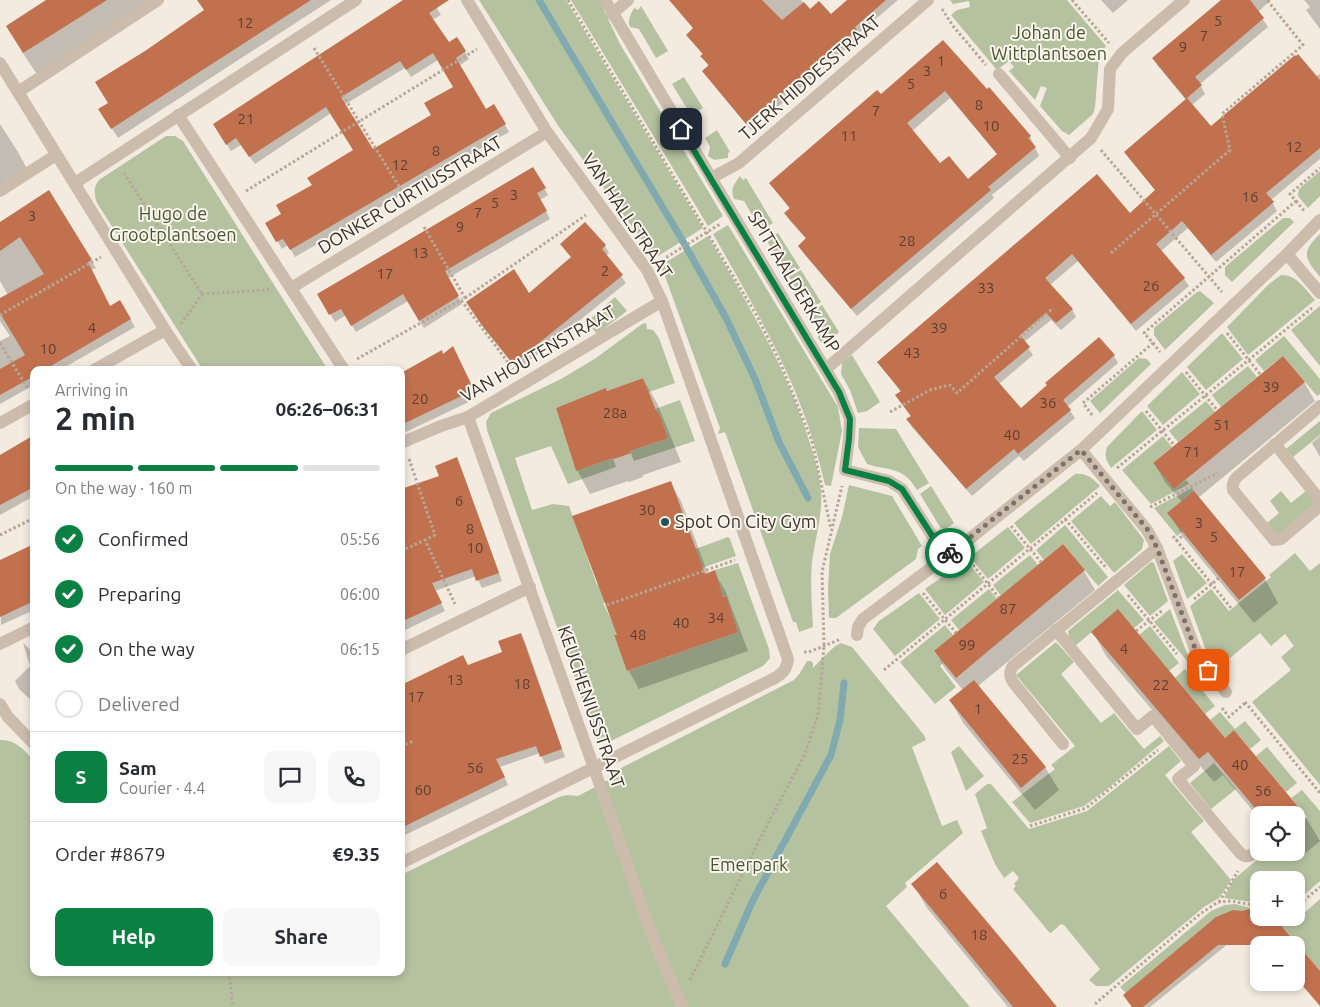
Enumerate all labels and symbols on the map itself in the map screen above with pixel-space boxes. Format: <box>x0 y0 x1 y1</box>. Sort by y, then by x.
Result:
street label: TJERK HIDDESSTRAAT <box>735 11 884 144</box>
house number: 5 <box>1214 12 1222 29</box>
house number: 12 <box>237 14 253 31</box>
park label: Johan de Wittplantsoen <box>991 22 1107 63</box>
house number: 7 <box>1200 27 1208 44</box>
house number: 9 <box>1179 38 1187 55</box>
house number: 1 <box>937 52 945 69</box>
house number: 3 <box>923 62 931 79</box>
house number: 5 <box>907 75 915 92</box>
house number: 8 <box>975 96 983 113</box>
house number: 7 <box>872 102 880 119</box>
pin <box>660 108 702 150</box>
house number: 21 <box>238 110 254 127</box>
house number: 10 <box>983 117 999 134</box>
house number: 11 <box>841 127 857 144</box>
street label: DONKER CURTIUSSTRAAT <box>314 131 505 257</box>
house number: 12 <box>1286 138 1302 155</box>
house number: 8 <box>432 142 440 159</box>
street label: VAN HALLSTRAAT <box>579 149 677 282</box>
house number: 12 <box>392 156 408 173</box>
house number: 3 <box>510 186 518 203</box>
house number: 16 <box>1242 188 1258 205</box>
house number: 5 <box>491 194 499 211</box>
park label: Hugo de Grootplantsoen <box>109 203 237 244</box>
house number: 7 <box>474 204 482 221</box>
house number: 3 <box>28 207 36 224</box>
street label: SPITTAALDERKAMP <box>745 207 845 356</box>
house number: 9 <box>456 218 464 235</box>
house number: 28 <box>899 232 915 249</box>
house number: 13 <box>412 244 428 261</box>
house number: 2 <box>601 262 609 279</box>
house number: 17 <box>377 265 393 282</box>
house number: 26 <box>1143 277 1159 294</box>
house number: 33 <box>978 279 994 296</box>
street label: VAN HOUTENSTRAAT <box>457 301 618 406</box>
house number: 4 <box>88 319 96 336</box>
house number: 39 <box>931 319 947 336</box>
house number: 10 <box>40 340 56 357</box>
house number: 43 <box>904 344 920 361</box>
house number: 39 <box>1263 378 1279 395</box>
house number: 20 <box>412 390 428 407</box>
house number: 36 <box>1040 394 1056 411</box>
house number: 28a <box>603 404 627 421</box>
house number: 51 <box>1214 416 1230 433</box>
house number: 40 <box>1004 426 1020 443</box>
house number: 71 <box>1184 443 1200 460</box>
house number: 6 <box>455 492 463 509</box>
house number: 30 <box>639 501 655 518</box>
place label: Spot On City Gym <box>675 511 816 531</box>
house number: 3 <box>1195 514 1203 531</box>
marker: Spot On City Gym <box>659 516 671 528</box>
house number: 8 <box>466 520 474 537</box>
courier <box>925 528 975 578</box>
house number: 5 <box>1210 528 1218 545</box>
house number: 10 <box>467 539 483 556</box>
house number: 17 <box>1229 563 1245 580</box>
house number: 87 <box>1000 600 1016 617</box>
house number: 34 <box>708 609 724 626</box>
house number: 40 <box>673 614 689 631</box>
street label: KEUCHENIUSSTRAAT <box>555 623 629 790</box>
house number: 48 <box>630 626 646 643</box>
house number: 99 <box>959 636 975 653</box>
house number: 4 <box>1120 640 1128 657</box>
pin <box>1187 649 1229 691</box>
house number: 13 <box>447 671 463 688</box>
house number: 18 <box>514 675 530 692</box>
house number: 22 <box>1153 676 1169 693</box>
house number: 17 <box>408 688 424 705</box>
house number: 1 <box>974 700 982 717</box>
house number: 25 <box>1012 750 1028 767</box>
house number: 40 <box>1232 756 1248 773</box>
house number: 56 <box>467 759 483 776</box>
house number: 60 <box>415 781 431 798</box>
house number: 56 <box>1255 782 1271 799</box>
park label: Emerpark <box>710 854 788 874</box>
house number: 6 <box>939 885 947 902</box>
house number: 18 <box>971 926 987 943</box>

